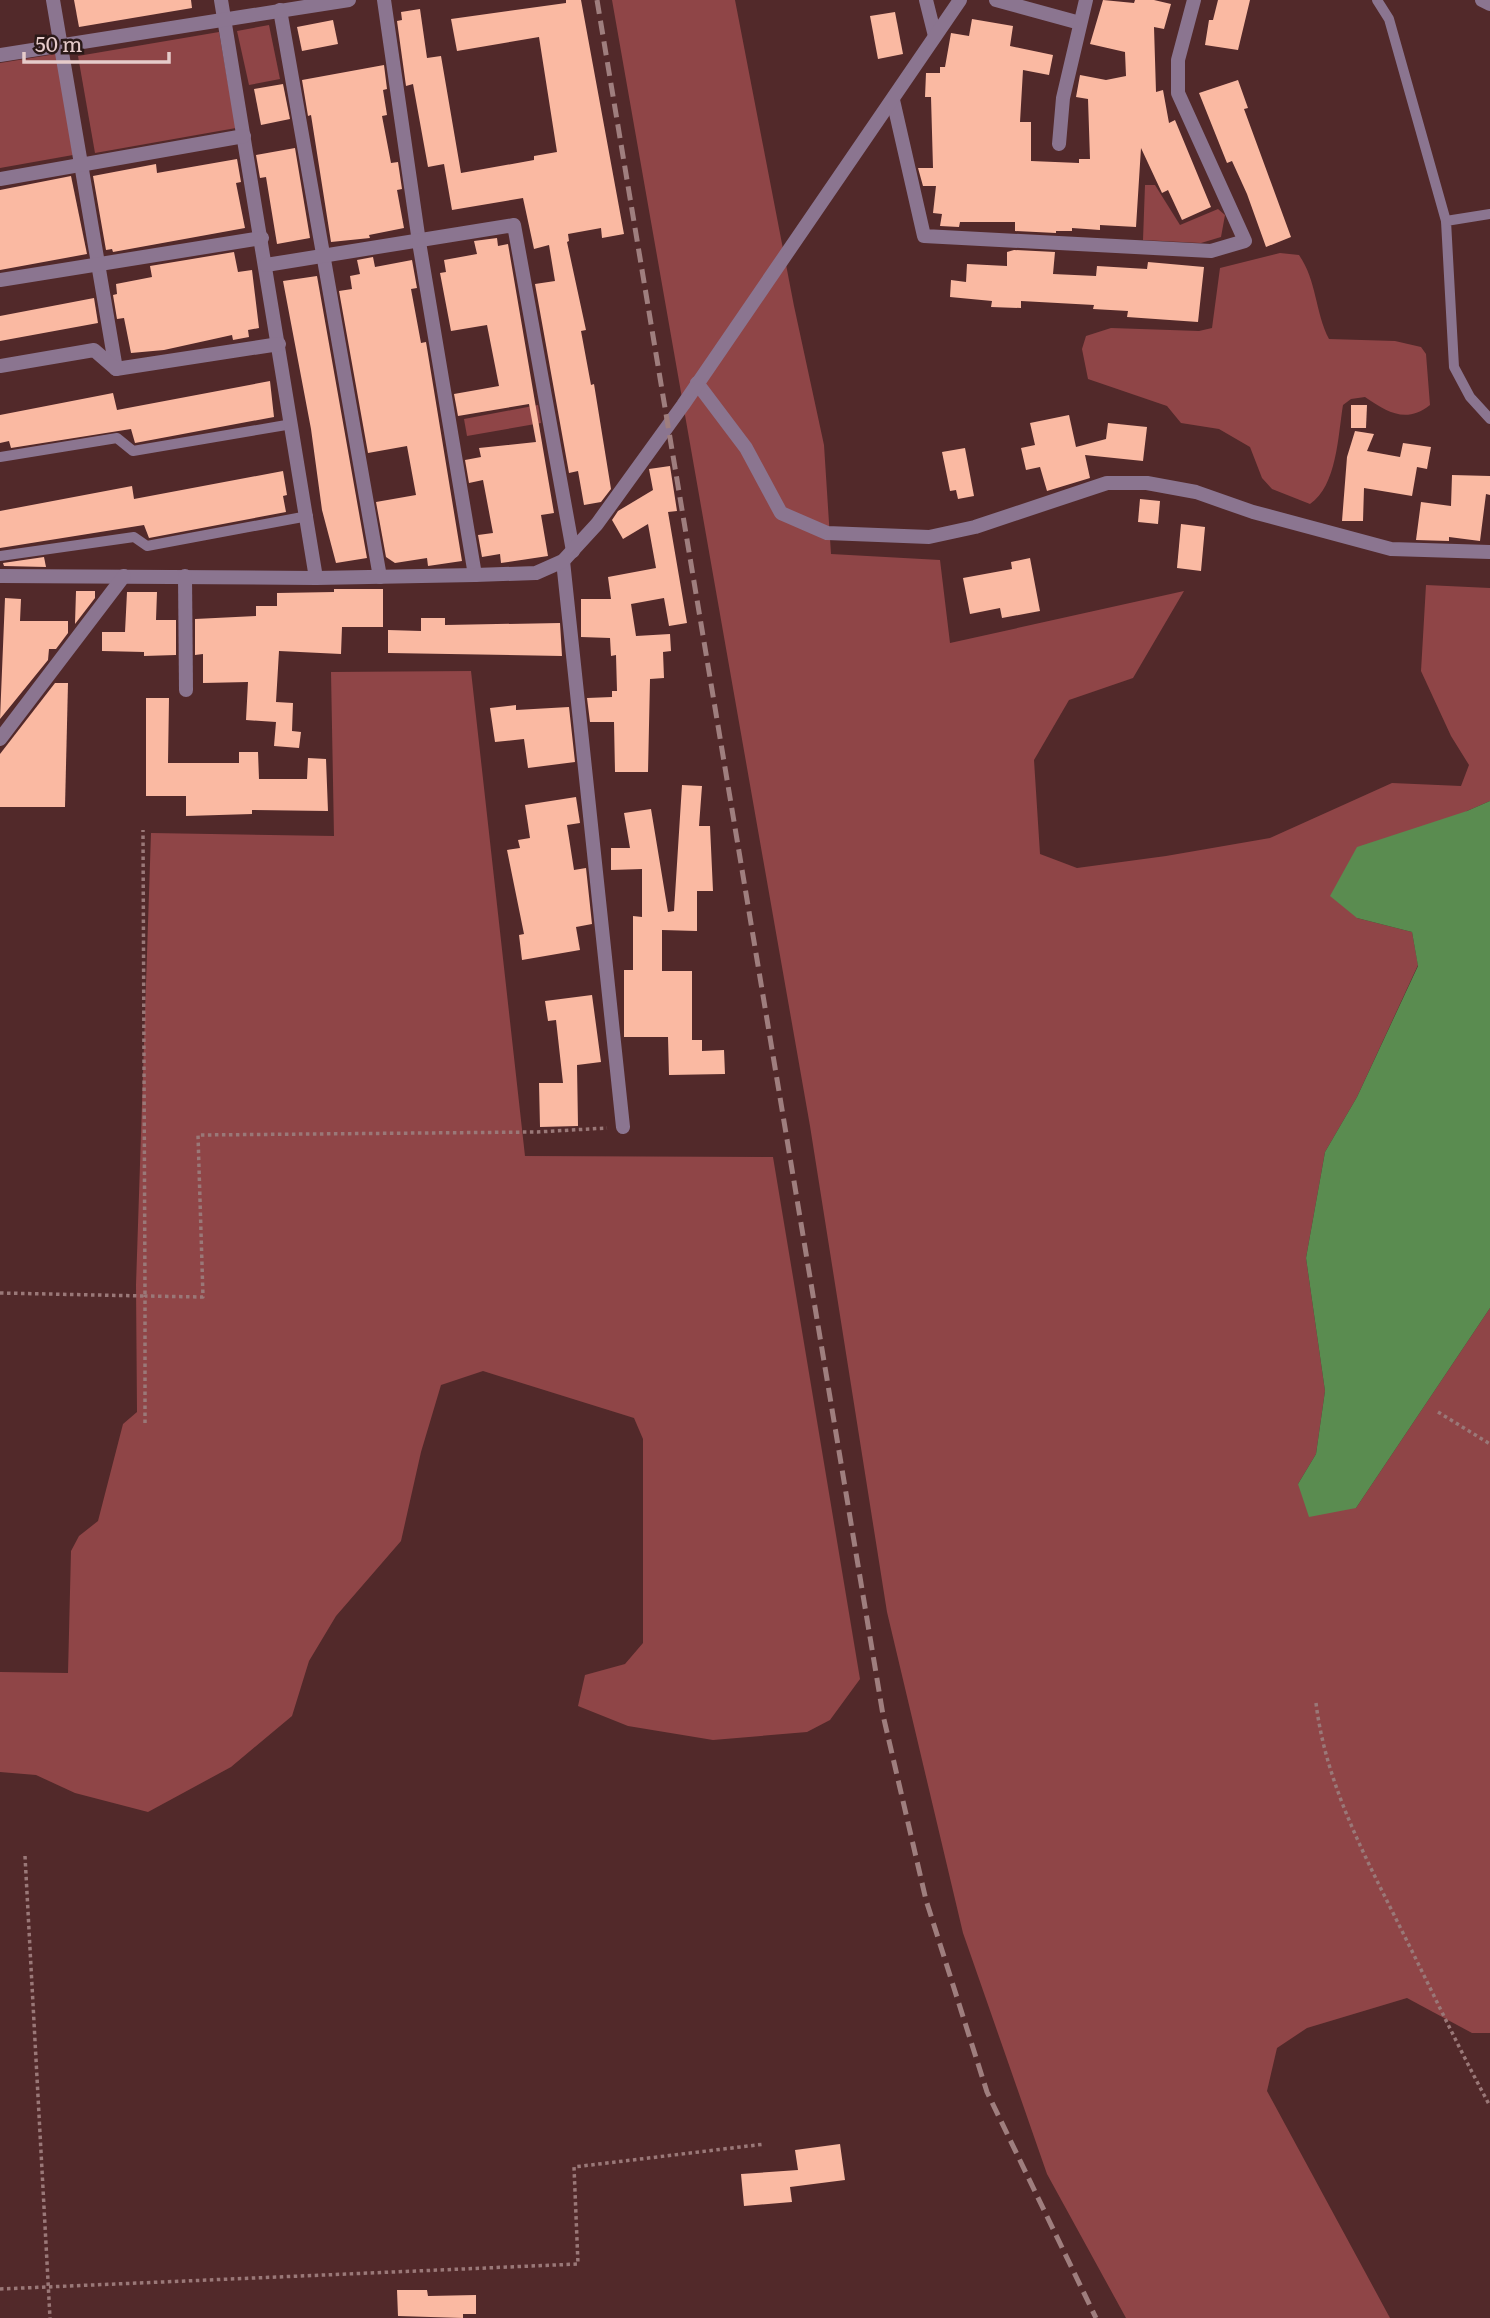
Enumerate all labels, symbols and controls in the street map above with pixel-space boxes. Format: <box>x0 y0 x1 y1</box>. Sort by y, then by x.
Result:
scale bar <box>24 21 170 65</box>
text: 50 m <box>35 27 82 58</box>

